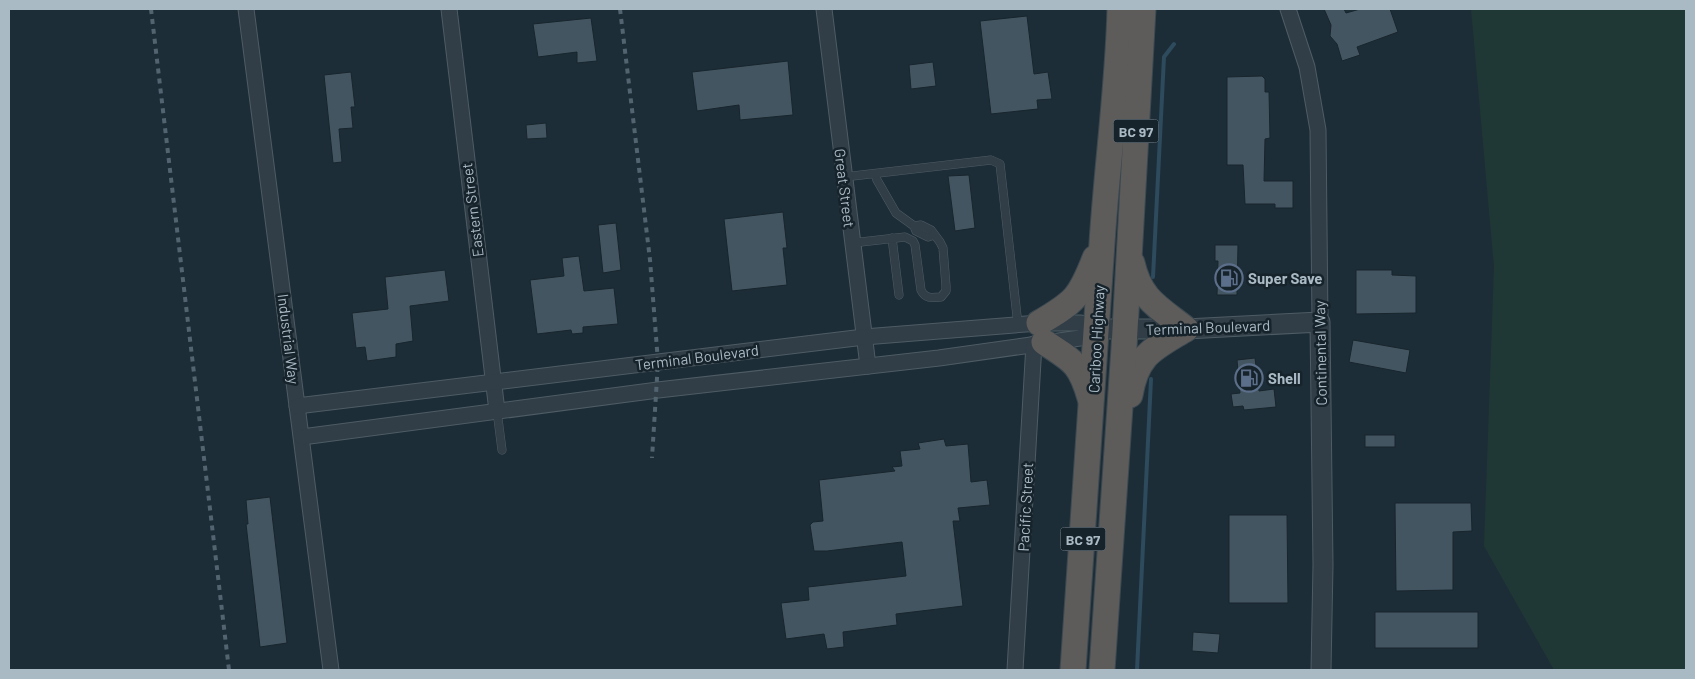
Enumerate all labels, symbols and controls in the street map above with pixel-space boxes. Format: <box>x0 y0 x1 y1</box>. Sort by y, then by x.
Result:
road number: BC 97 <box>1114 120 1158 142</box>
street label: Great Street <box>831 147 859 229</box>
street label: Eastern Street <box>457 162 487 258</box>
fuel station icon: Super Save <box>1214 263 1244 293</box>
place label: Super Save <box>1248 269 1323 287</box>
street label: Cariboo Highway <box>1084 284 1108 393</box>
street label: Industrial Way <box>275 293 303 385</box>
street label: Continental Way <box>1310 300 1330 406</box>
street label: Terminal Boulevard <box>1145 316 1271 338</box>
street label: Terminal Boulevard <box>634 340 760 374</box>
fuel station icon: Shell <box>1234 363 1264 393</box>
place label: Shell <box>1268 369 1301 387</box>
street label: Pacific Street <box>1014 462 1036 552</box>
road number: BC 97 <box>1060 528 1106 550</box>

